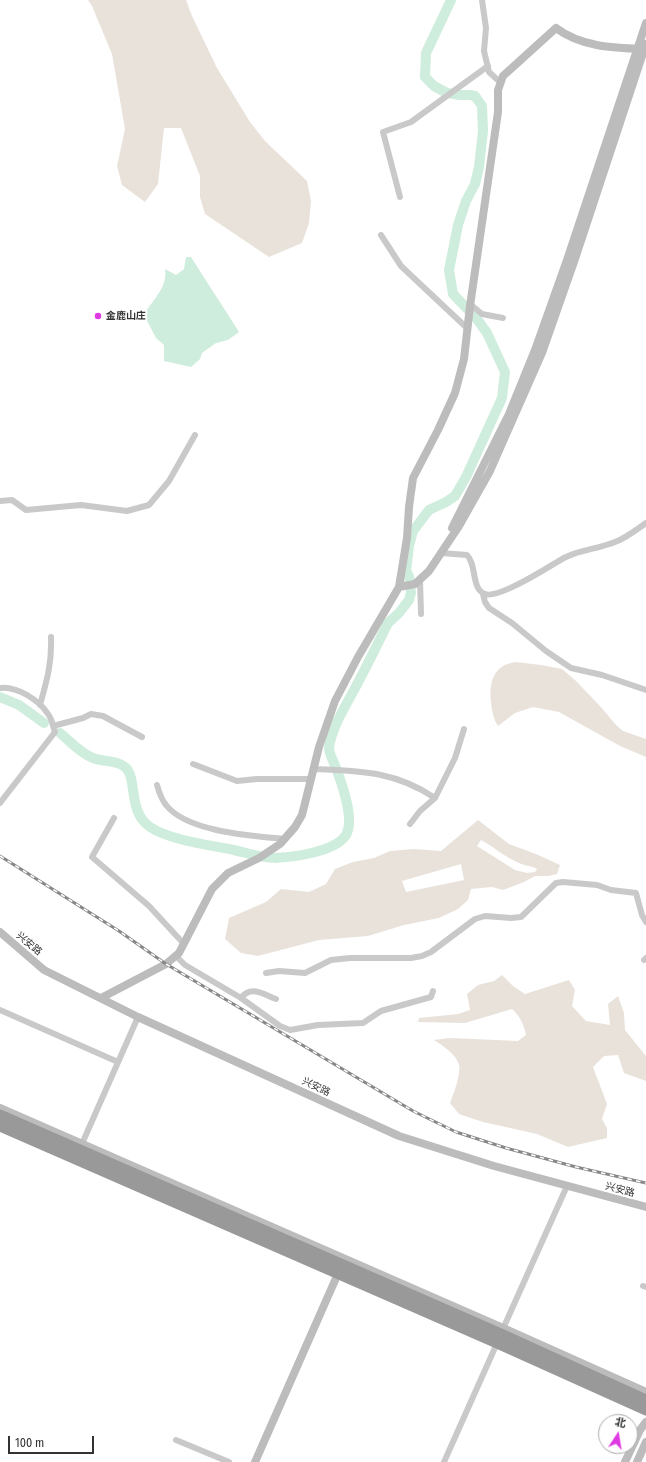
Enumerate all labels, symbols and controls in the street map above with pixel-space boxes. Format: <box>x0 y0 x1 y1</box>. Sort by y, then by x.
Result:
place label: 金鹿山庄 <box>106 310 146 322</box>
marker: 金鹿山庄 <box>93 311 103 321</box>
street label: 兴安路 <box>14 930 44 958</box>
street label: 兴安路 <box>300 1075 332 1099</box>
street label: 兴安路 <box>604 1180 636 1200</box>
north arrow <box>598 1414 638 1454</box>
text: 北 <box>614 1415 627 1430</box>
scale bar <box>10 1428 96 1454</box>
text: 100 m <box>15 1436 44 1450</box>

